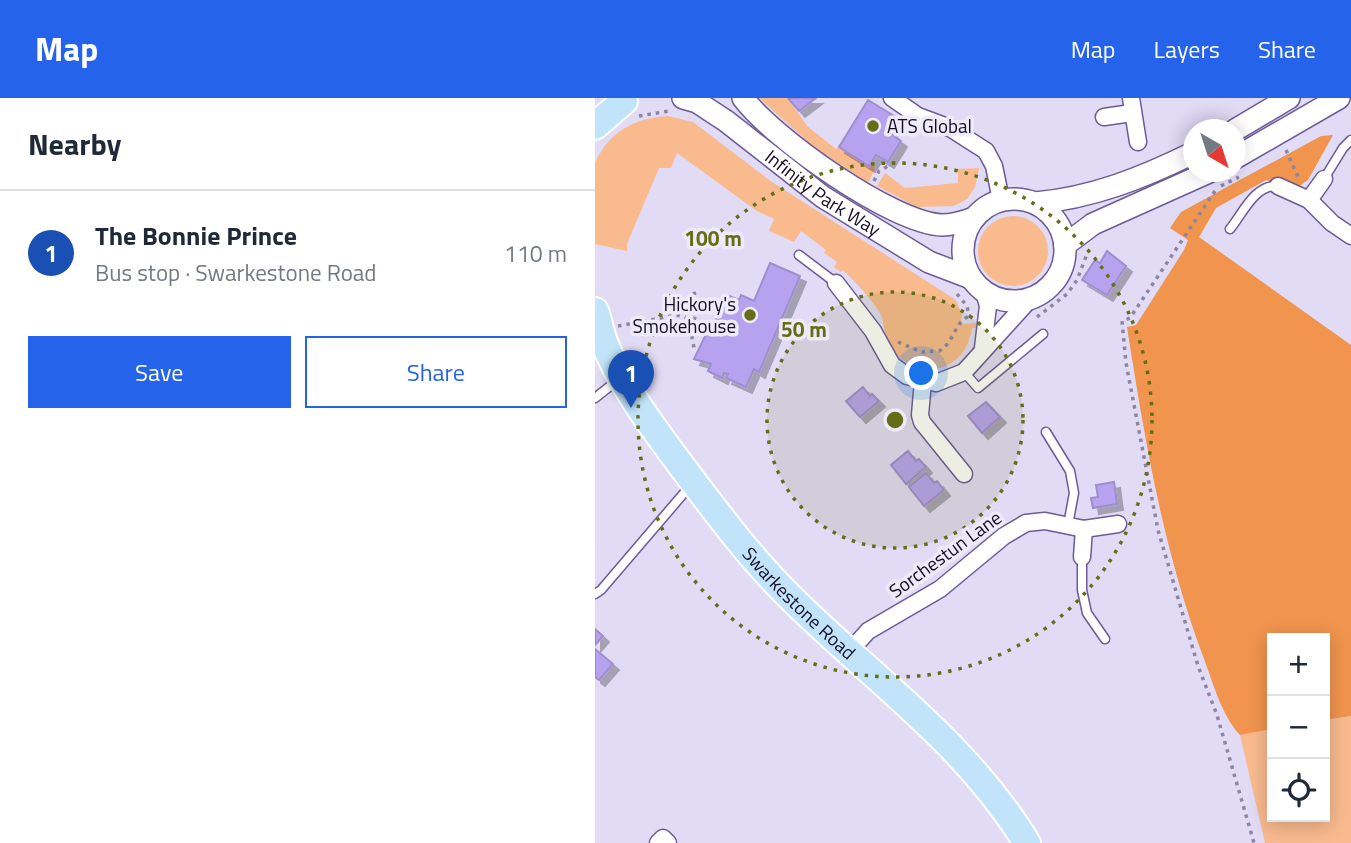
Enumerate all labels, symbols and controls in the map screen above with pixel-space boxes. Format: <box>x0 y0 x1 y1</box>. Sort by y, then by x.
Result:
text: Map <box>35 24 98 74</box>
text: Map <box>1071 31 1116 67</box>
text: Layers <box>1154 31 1220 67</box>
text: Share <box>1258 31 1316 67</box>
place label: ATS Global <box>887 111 972 140</box>
marker: ATS Global <box>865 118 881 134</box>
north arrow <box>1183 119 1246 182</box>
text: Nearby <box>28 121 121 167</box>
street label: Infinity Park Way <box>759 142 887 243</box>
text: The Bonnie Prince <box>95 216 297 255</box>
text: 100 m <box>684 222 742 254</box>
text: 1 <box>45 236 57 271</box>
text: 110 m <box>504 236 567 271</box>
text: Bus stop · Swarkestone Road <box>95 255 377 290</box>
place label: Hickory's Smokehouse <box>633 289 736 340</box>
marker: Hickory's Smokehouse <box>742 307 758 323</box>
text: 50 m <box>781 313 827 345</box>
button: Save <box>28 336 291 408</box>
button: Share <box>305 336 567 408</box>
pin: 1 <box>608 350 654 408</box>
your location <box>904 356 938 390</box>
centre of rings <box>883 408 907 432</box>
street label: Sorchestun Lane <box>882 503 1007 604</box>
street label: Swarkestone Road <box>736 540 863 666</box>
map controls <box>1267 633 1330 822</box>
button: + <box>1267 633 1330 696</box>
button: − <box>1267 696 1330 759</box>
button: locate <box>1267 759 1330 822</box>

